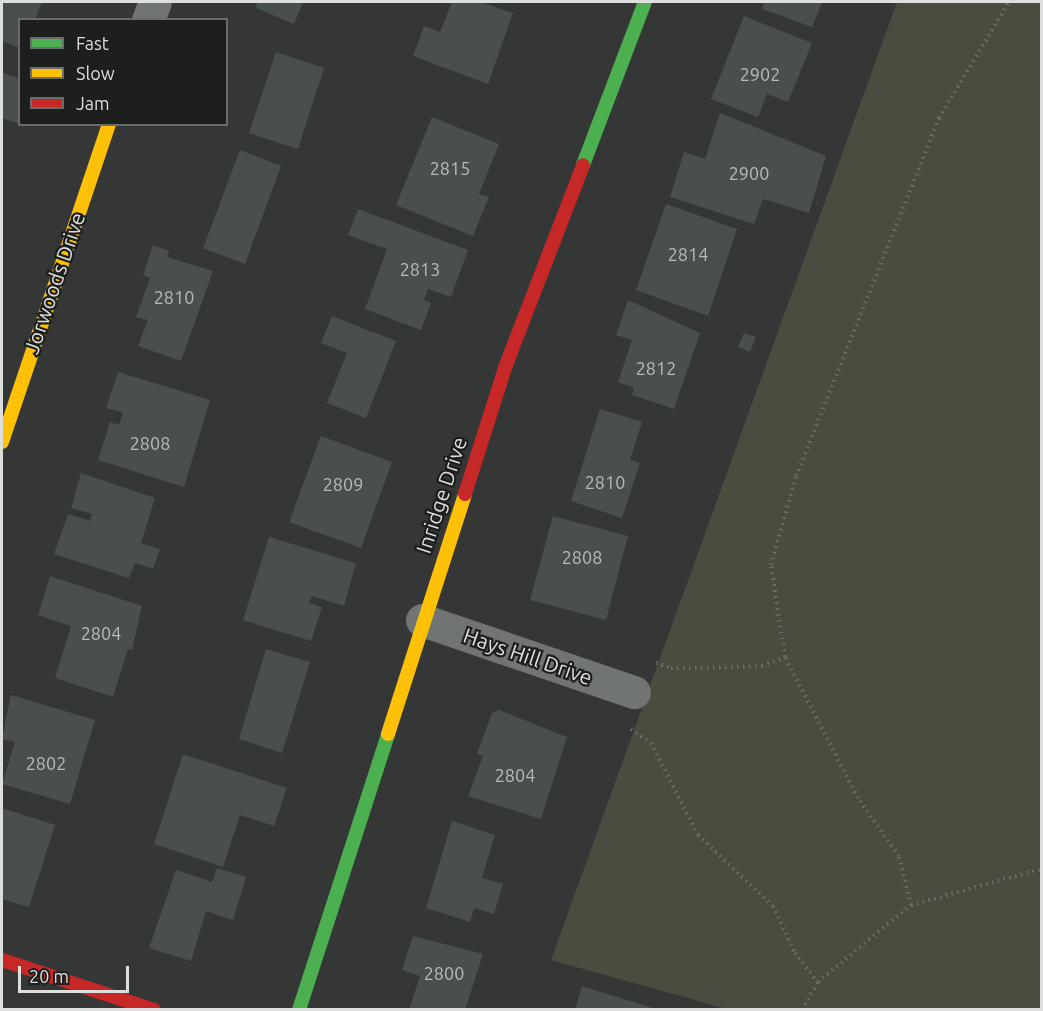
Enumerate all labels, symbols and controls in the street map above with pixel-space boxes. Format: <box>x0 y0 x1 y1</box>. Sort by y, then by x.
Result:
legend <box>18 18 228 126</box>
text: Fast <box>76 33 109 53</box>
text: Slow <box>76 63 115 83</box>
house number: 2902 <box>740 63 780 85</box>
text: Jam <box>76 93 110 113</box>
house number: 2815 <box>430 157 470 179</box>
house number: 2900 <box>729 162 769 184</box>
street label: Jorwoods Drive <box>18 209 90 357</box>
house number: 2814 <box>668 243 708 265</box>
house number: 2813 <box>400 258 440 280</box>
house number: 2810 <box>154 286 194 308</box>
house number: 2812 <box>636 357 676 379</box>
house number: 2808 <box>130 432 170 454</box>
street label: Inridge Drive <box>410 434 472 556</box>
house number: 2810 <box>585 471 625 493</box>
house number: 2809 <box>323 473 363 495</box>
house number: 2808 <box>562 546 602 568</box>
house number: 2804 <box>81 622 121 644</box>
street label: Hays Hill Drive <box>460 622 596 690</box>
house number: 2802 <box>26 752 66 774</box>
house number: 2804 <box>495 764 535 786</box>
scale bar <box>21 954 132 992</box>
house number: 2800 <box>424 962 464 984</box>
text: 20 m <box>29 966 69 986</box>

